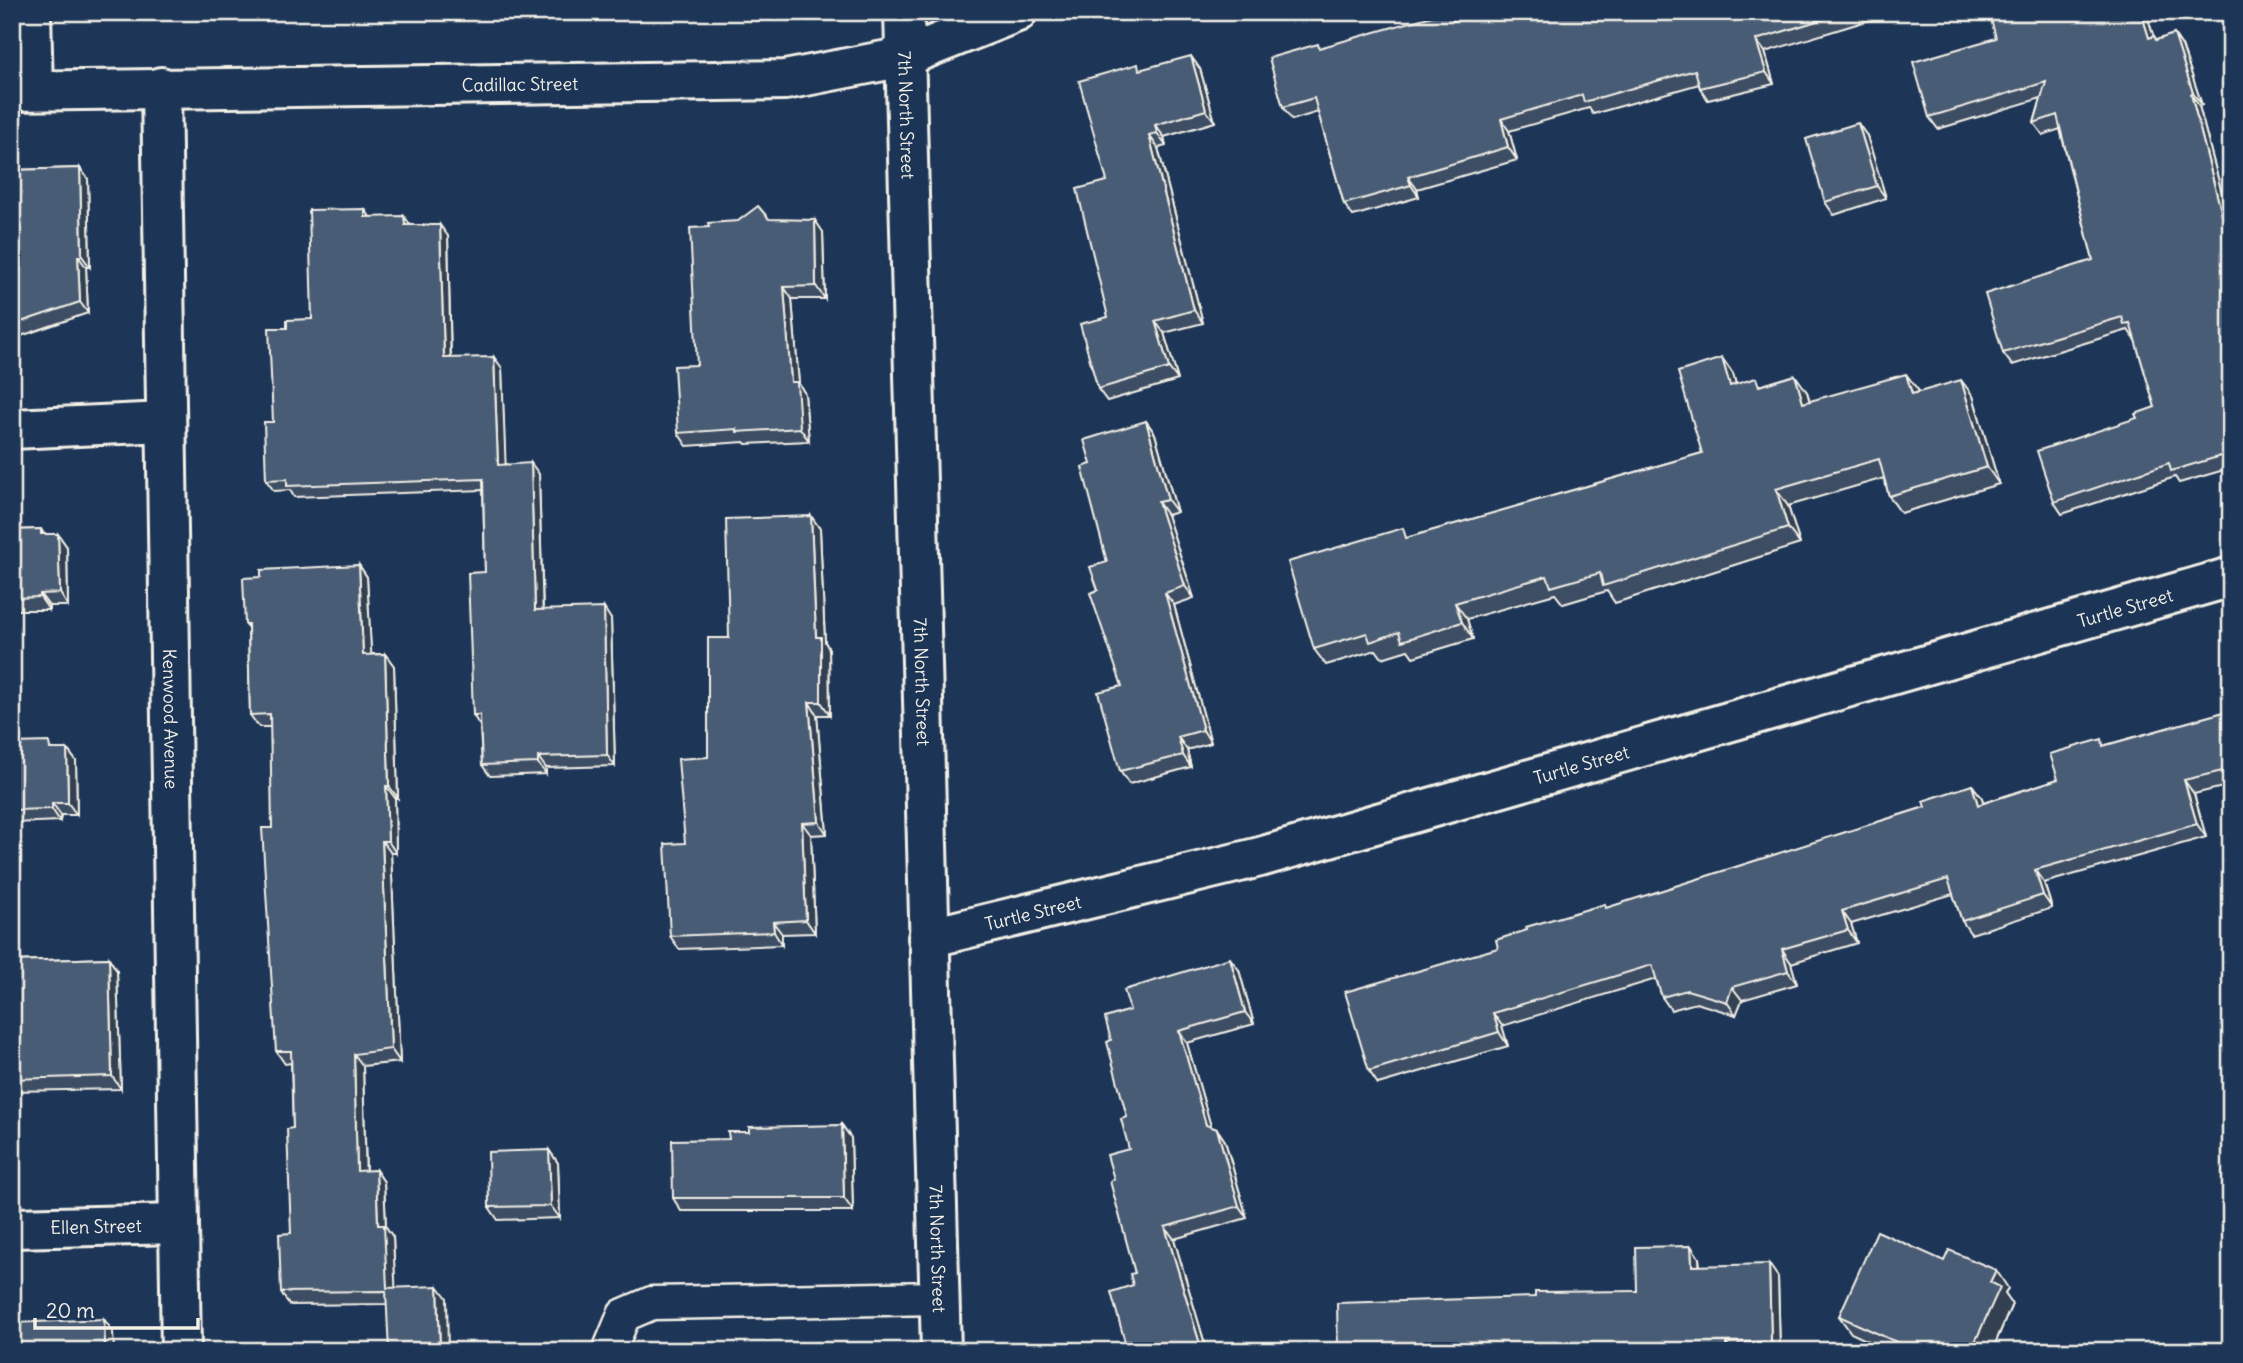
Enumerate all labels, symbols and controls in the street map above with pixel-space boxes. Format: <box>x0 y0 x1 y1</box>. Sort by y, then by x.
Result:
street label: 7th North Street <box>894 51 920 179</box>
street label: Cadillac Street <box>462 71 578 96</box>
street label: Turtle Street <box>2075 583 2175 632</box>
street label: 7th North Street <box>909 617 936 746</box>
street label: Kenwood Avenue <box>158 649 184 789</box>
street label: Turtle Street <box>1531 740 1632 789</box>
street label: Turtle Street <box>982 890 1083 935</box>
street label: 7th North Street <box>925 1184 951 1313</box>
street label: Ellen Street <box>50 1213 142 1239</box>
scale bar <box>35 1286 198 1330</box>
text: 20 m <box>46 1297 95 1324</box>

